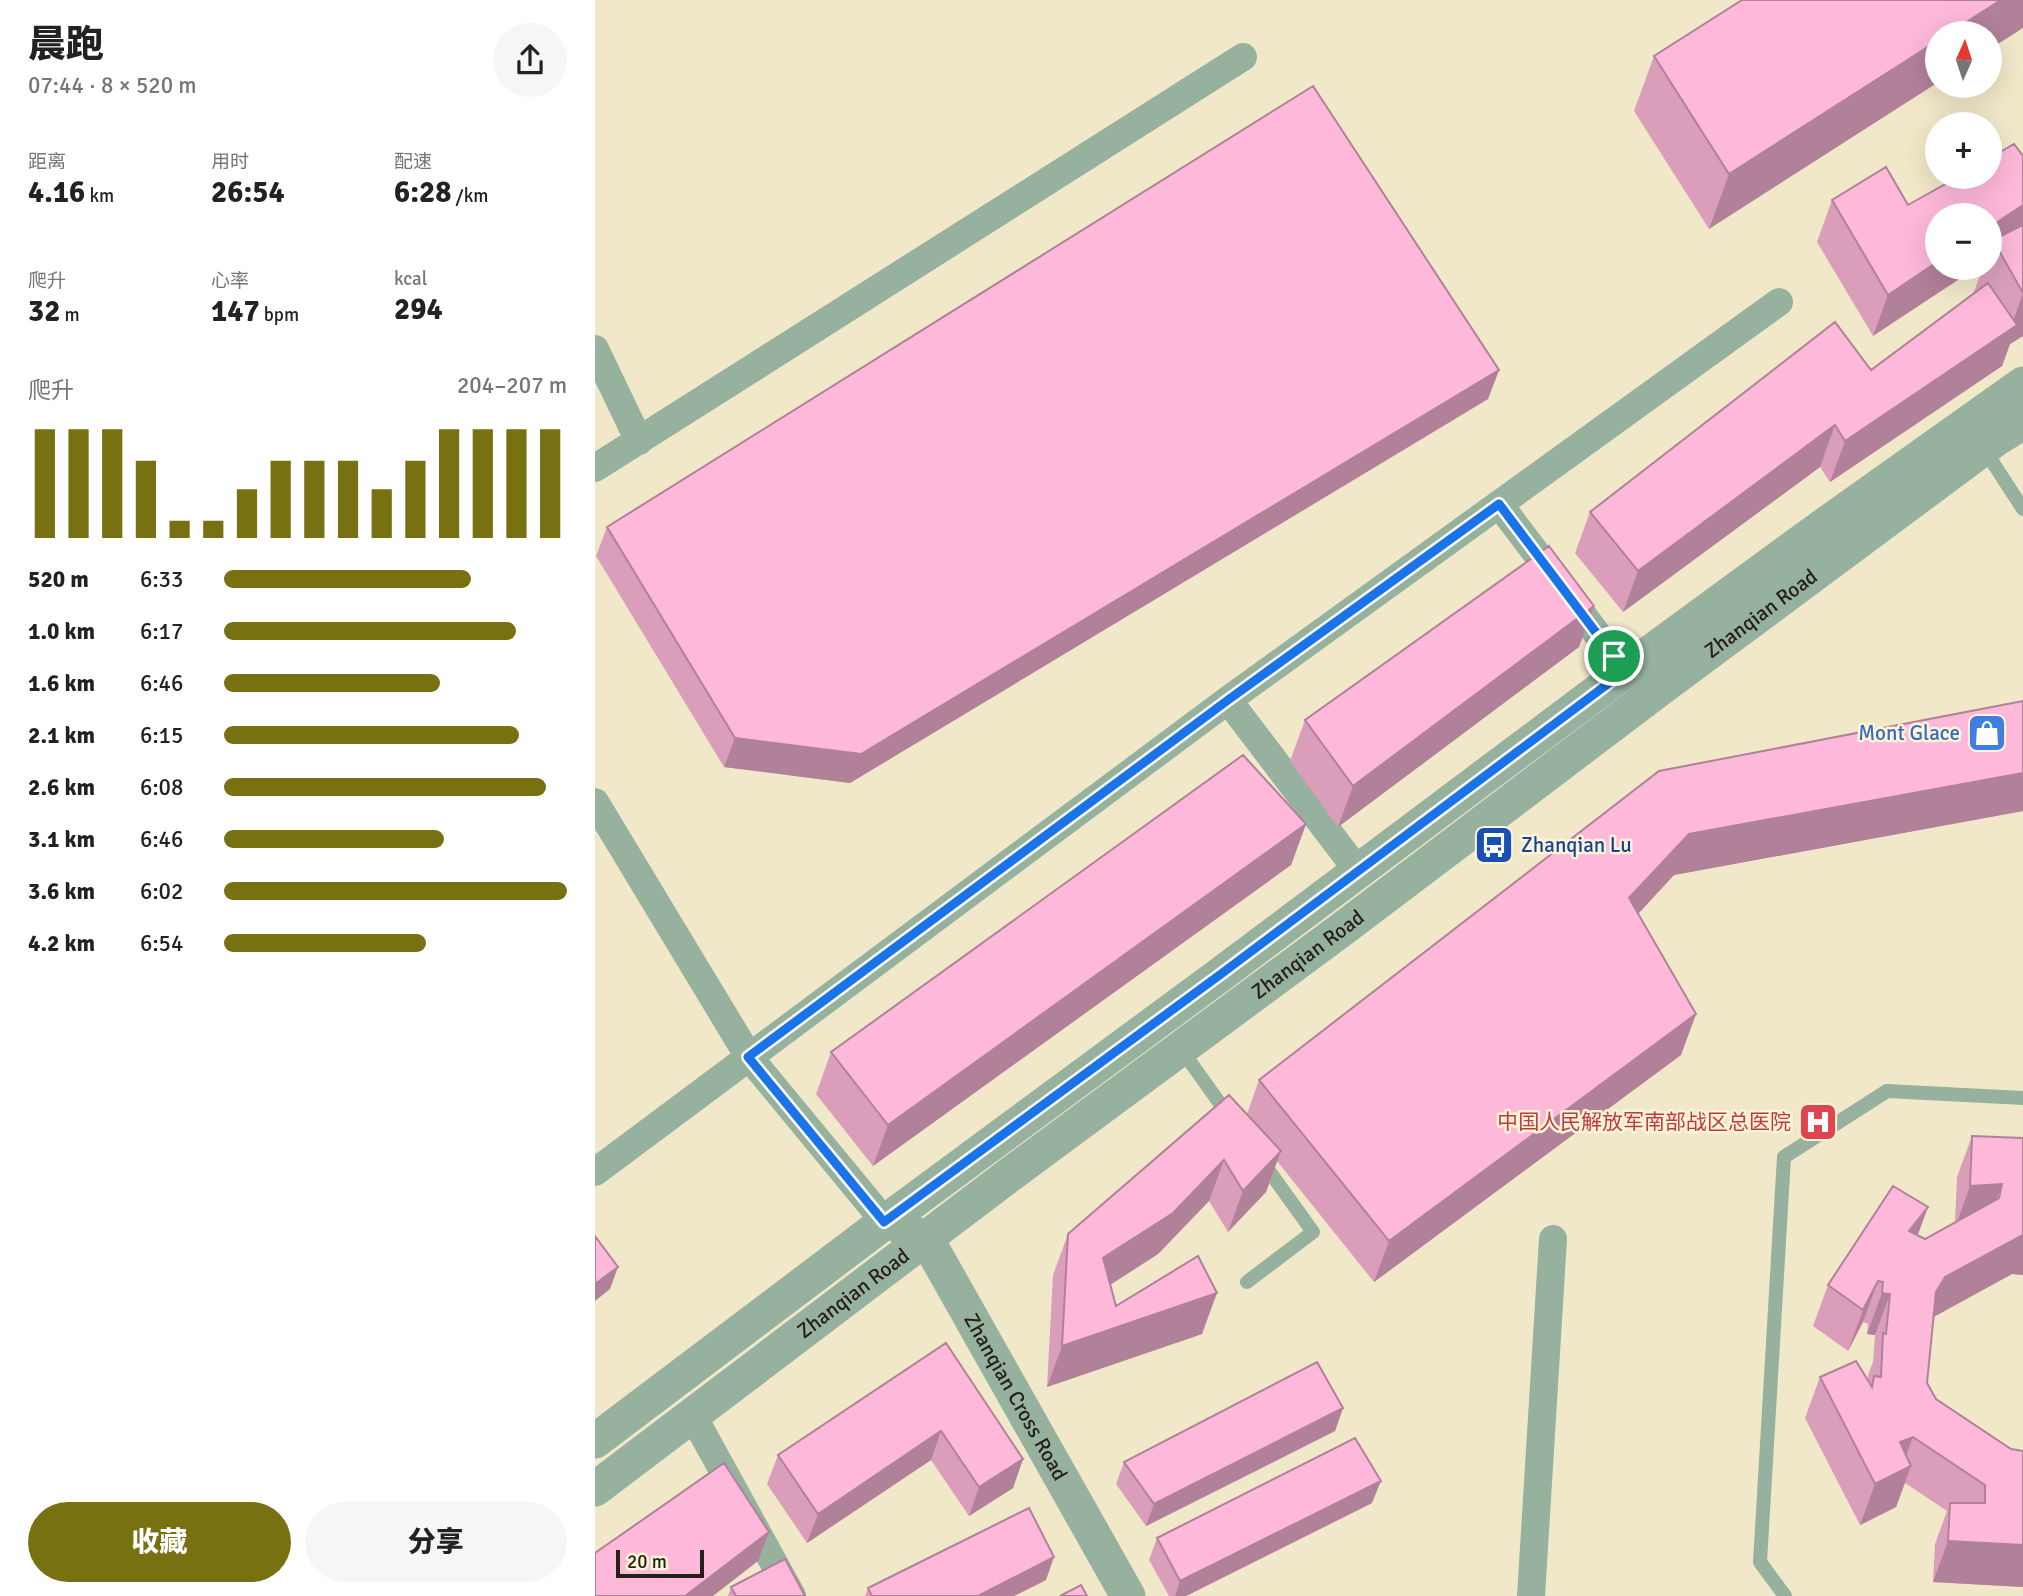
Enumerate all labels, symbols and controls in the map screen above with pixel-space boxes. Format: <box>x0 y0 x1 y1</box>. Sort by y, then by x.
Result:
text: 晨跑 <box>28 21 104 68</box>
north arrow <box>1925 21 2002 98</box>
map controls <box>1925 21 2002 280</box>
button: share <box>493 23 567 97</box>
text: 07:44 · 8 × 520 m <box>28 71 197 100</box>
button: + <box>1925 112 2002 189</box>
text: 距离 <box>28 150 66 174</box>
text: 用时 <box>211 150 249 174</box>
text: 配速 <box>394 150 432 174</box>
text: 4.16 <box>28 174 85 211</box>
text: 26:54 <box>211 174 285 211</box>
text: 6:28 <box>394 174 451 211</box>
text: km <box>85 184 114 208</box>
text: /km <box>451 184 488 208</box>
button: − <box>1925 203 2002 280</box>
text: kcal <box>394 267 427 291</box>
text: 爬升 <box>28 269 66 293</box>
text: 心率 <box>211 269 249 293</box>
text: 294 <box>394 291 443 328</box>
text: 32 <box>28 293 60 330</box>
text: 147 <box>211 293 260 330</box>
text: m <box>60 303 80 327</box>
text: bpm <box>260 303 299 327</box>
text: 204–207 m <box>457 371 567 400</box>
text: 爬升 <box>28 376 74 405</box>
street label: Zhanqian Road <box>1699 563 1822 664</box>
text: 520 m <box>28 565 89 594</box>
text: 6:33 <box>140 565 183 594</box>
text: 1.0 km <box>28 617 95 646</box>
text: 6:17 <box>140 617 183 646</box>
pin <box>1584 626 1644 686</box>
icon: arrive <box>1595 637 1633 675</box>
text: 1.6 km <box>28 669 95 698</box>
text: 6:46 <box>140 669 183 698</box>
shop icon: Mont Glace <box>1966 712 2008 754</box>
place label: Mont Glace <box>1858 720 1960 746</box>
text: 2.1 km <box>28 721 95 750</box>
text: 6:15 <box>140 721 183 750</box>
text: 2.6 km <box>28 773 95 802</box>
text: 6:08 <box>140 773 183 802</box>
bus stop icon: Zhanqian Lu <box>1473 824 1515 866</box>
text: 3.1 km <box>28 825 95 854</box>
text: 6:46 <box>140 825 183 854</box>
place label: Zhanqian Lu <box>1521 832 1632 858</box>
text: 3.6 km <box>28 877 95 906</box>
text: 6:02 <box>140 877 183 906</box>
street label: Zhanqian Road <box>1246 904 1369 1005</box>
text: 4.2 km <box>28 929 95 958</box>
text: 6:54 <box>140 929 183 958</box>
hospital icon: 中国人民解放军南部战区总医院 <box>1797 1101 1839 1143</box>
place label: 中国人民解放军南部战区总医院 <box>1497 1109 1791 1135</box>
street label: Zhanqian Road <box>792 1242 914 1344</box>
street label: Zhanqian Cross Road <box>958 1309 1073 1485</box>
button: 收藏 <box>28 1502 291 1582</box>
button: 分享 <box>305 1502 567 1582</box>
scale bar <box>616 1547 703 1579</box>
text: 20 m <box>627 1550 667 1574</box>

